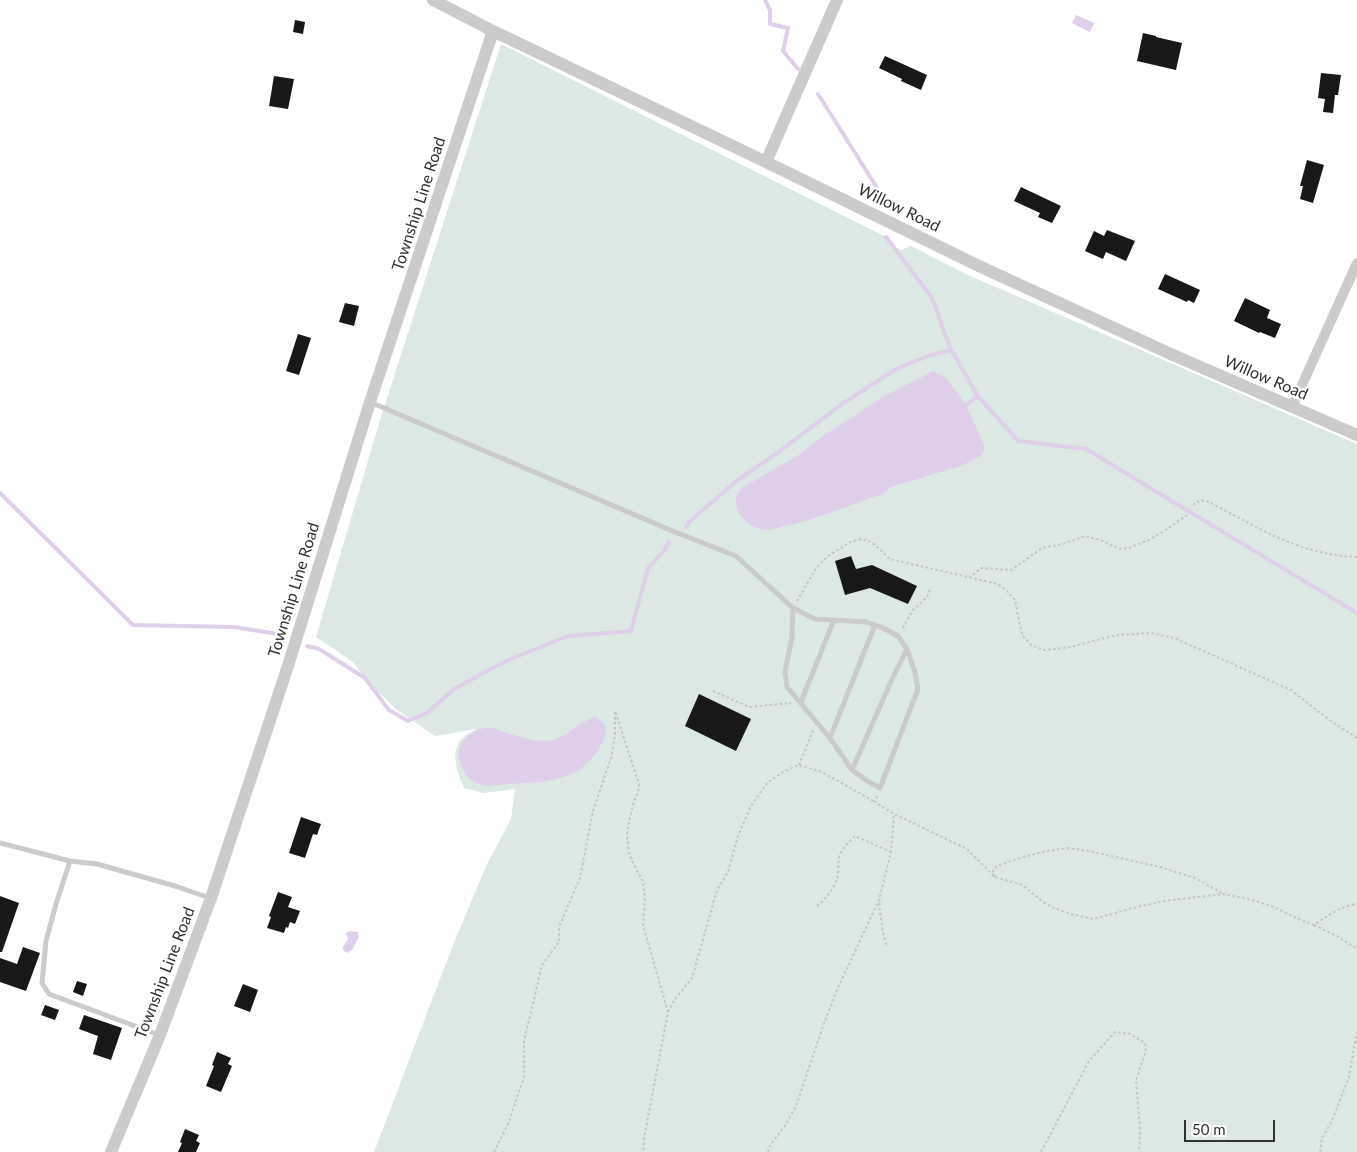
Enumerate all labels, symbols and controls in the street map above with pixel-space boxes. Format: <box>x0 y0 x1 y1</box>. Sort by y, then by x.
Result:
street label: Township Line Road <box>388 135 450 273</box>
street label: Willow Road <box>855 180 943 236</box>
street label: Willow Road <box>1221 352 1311 404</box>
street label: Township Line Road <box>264 520 324 660</box>
street label: Township Line Road <box>131 904 199 1042</box>
scale bar <box>1187 1110 1278 1142</box>
text: 50 m <box>1192 1120 1226 1138</box>

